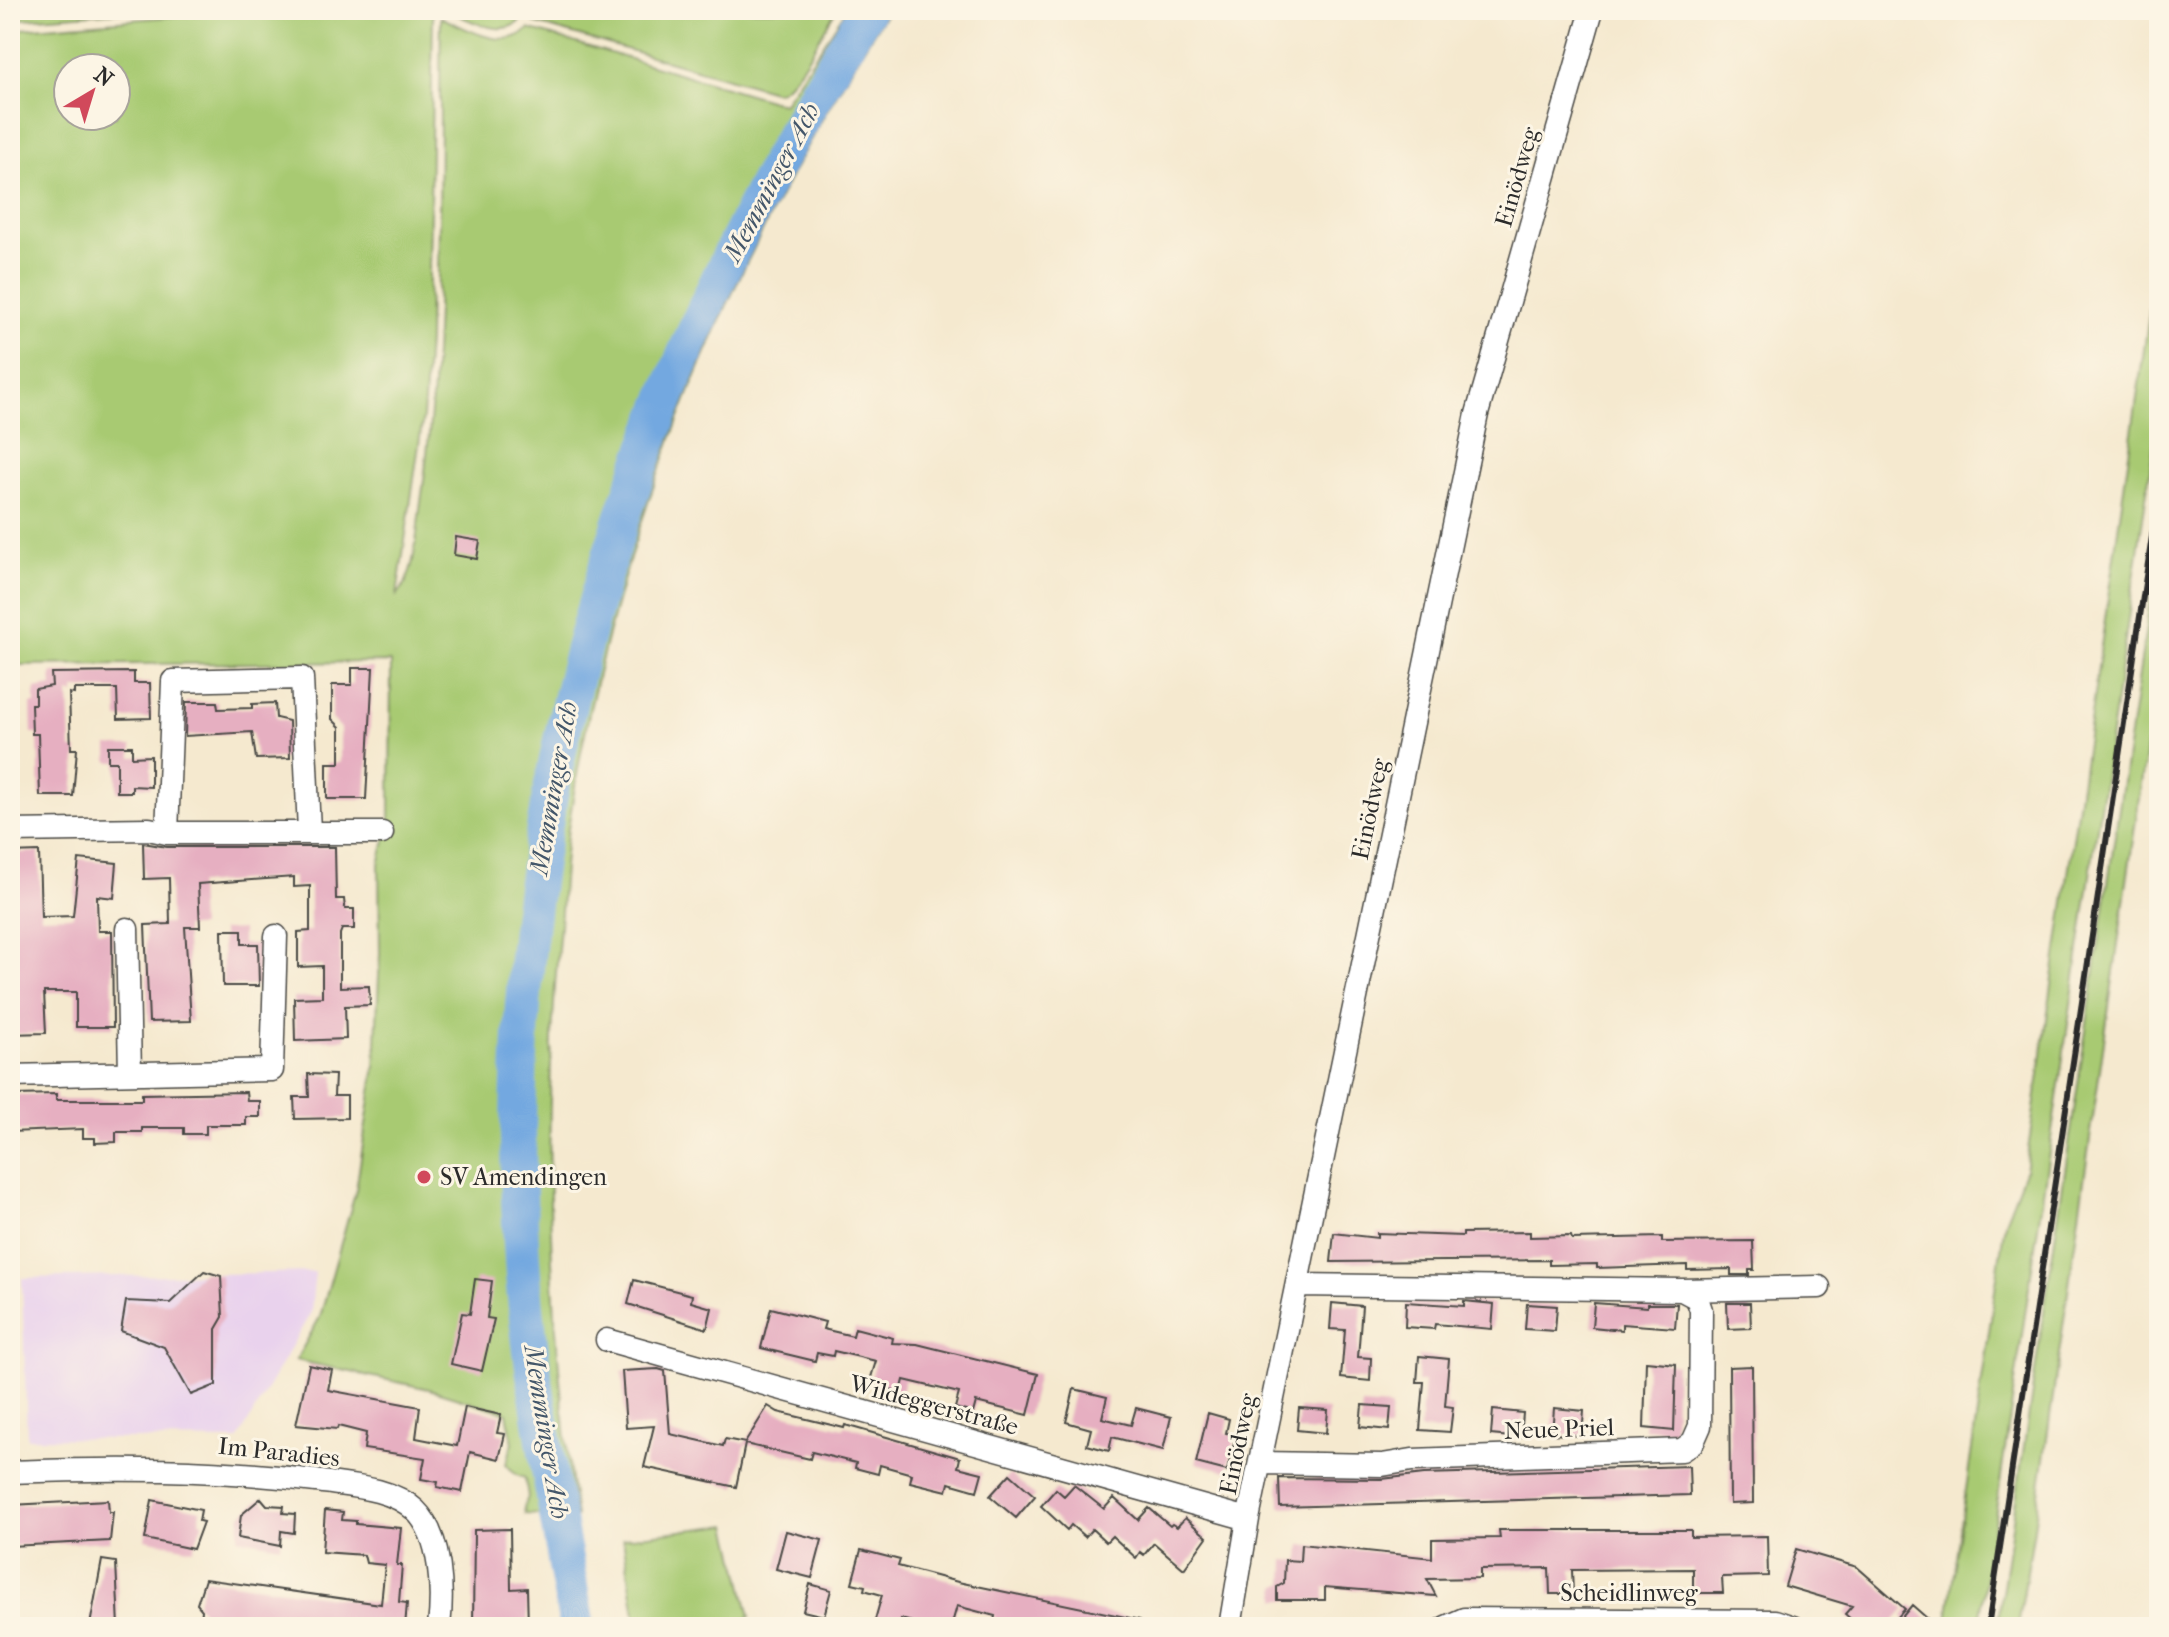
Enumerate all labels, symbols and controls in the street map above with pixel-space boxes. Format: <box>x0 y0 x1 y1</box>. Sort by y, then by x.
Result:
north arrow <box>52 52 132 132</box>
text: N <box>89 62 119 93</box>
water label: Memminger Ach <box>716 98 826 269</box>
street label: Einödweg <box>1489 123 1545 230</box>
water label: Memminger Ach <box>523 699 584 879</box>
street label: Einödweg <box>1346 755 1395 862</box>
place label: SV Amendingen <box>440 1163 607 1191</box>
marker: SV Amendingen <box>415 1168 433 1186</box>
water label: Memminger Ach <box>517 1341 576 1521</box>
street label: Wildeggerstraße <box>846 1369 1021 1441</box>
street label: Einödweg <box>1214 1390 1263 1497</box>
street label: Neue Priel <box>1504 1413 1615 1445</box>
street label: Im Paradies <box>217 1432 341 1472</box>
street label: Scheidlinweg <box>1560 1579 1699 1607</box>

